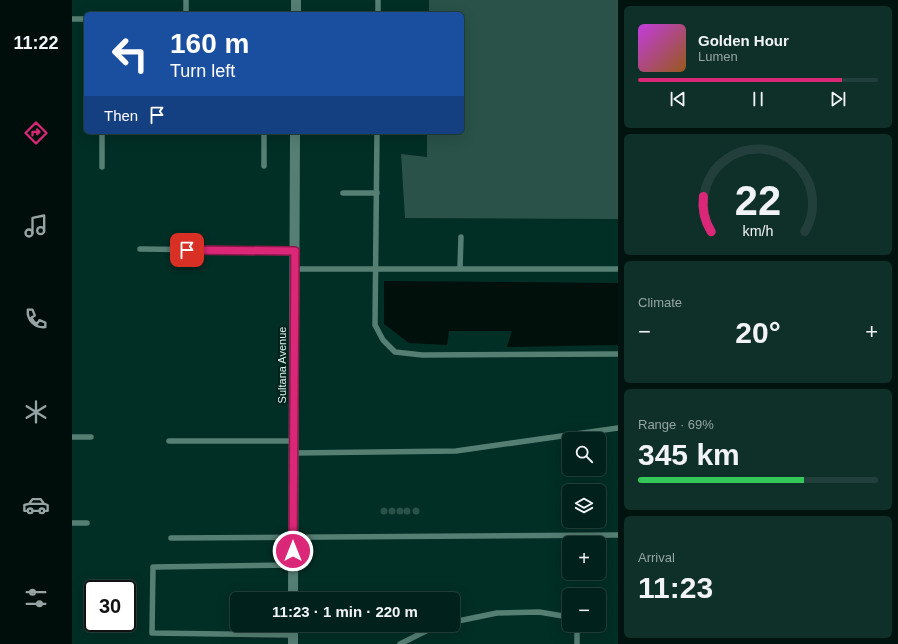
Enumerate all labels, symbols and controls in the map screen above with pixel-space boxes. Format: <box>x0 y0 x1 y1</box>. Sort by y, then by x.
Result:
icon: left <box>104 28 156 80</box>
text: 160 m <box>170 28 249 59</box>
text: Golden Hour <box>698 32 789 49</box>
text: 11:22 <box>13 33 59 53</box>
text: Lumen <box>698 49 738 64</box>
text: Turn left <box>170 61 235 81</box>
icon: previous <box>667 88 689 110</box>
icon: pause <box>747 88 769 110</box>
icon: next <box>827 88 849 110</box>
icon: arrive <box>146 104 168 126</box>
text: Then <box>104 107 138 124</box>
icon: directions <box>22 119 50 147</box>
text: 22 <box>735 177 781 224</box>
icon: music <box>22 212 50 240</box>
text: km/h <box>743 223 774 239</box>
pin <box>170 233 204 267</box>
icon: arrive <box>176 239 198 261</box>
text: Climate <box>638 295 682 310</box>
icon: phone <box>22 305 50 333</box>
text: 20° <box>735 316 781 349</box>
text: − <box>638 319 651 344</box>
text: + <box>865 319 878 344</box>
street label: Sultana Avenue <box>276 327 288 403</box>
icon: climate <box>22 398 50 426</box>
text: Range · 69% <box>638 417 714 432</box>
map controls <box>562 432 606 632</box>
button: search <box>562 432 606 476</box>
text: 345 km <box>638 438 740 471</box>
button: layers <box>562 484 606 528</box>
icon: car <box>22 491 50 519</box>
position arrow <box>272 530 314 572</box>
button: + <box>562 536 606 580</box>
text: Arrival <box>638 550 675 565</box>
text: 11:23 <box>638 571 713 604</box>
speed limit sign: 30 <box>84 580 136 632</box>
icon: filters <box>22 584 50 612</box>
button: − <box>562 588 606 632</box>
text: 11:23 · 1 min · 220 m <box>272 603 418 620</box>

